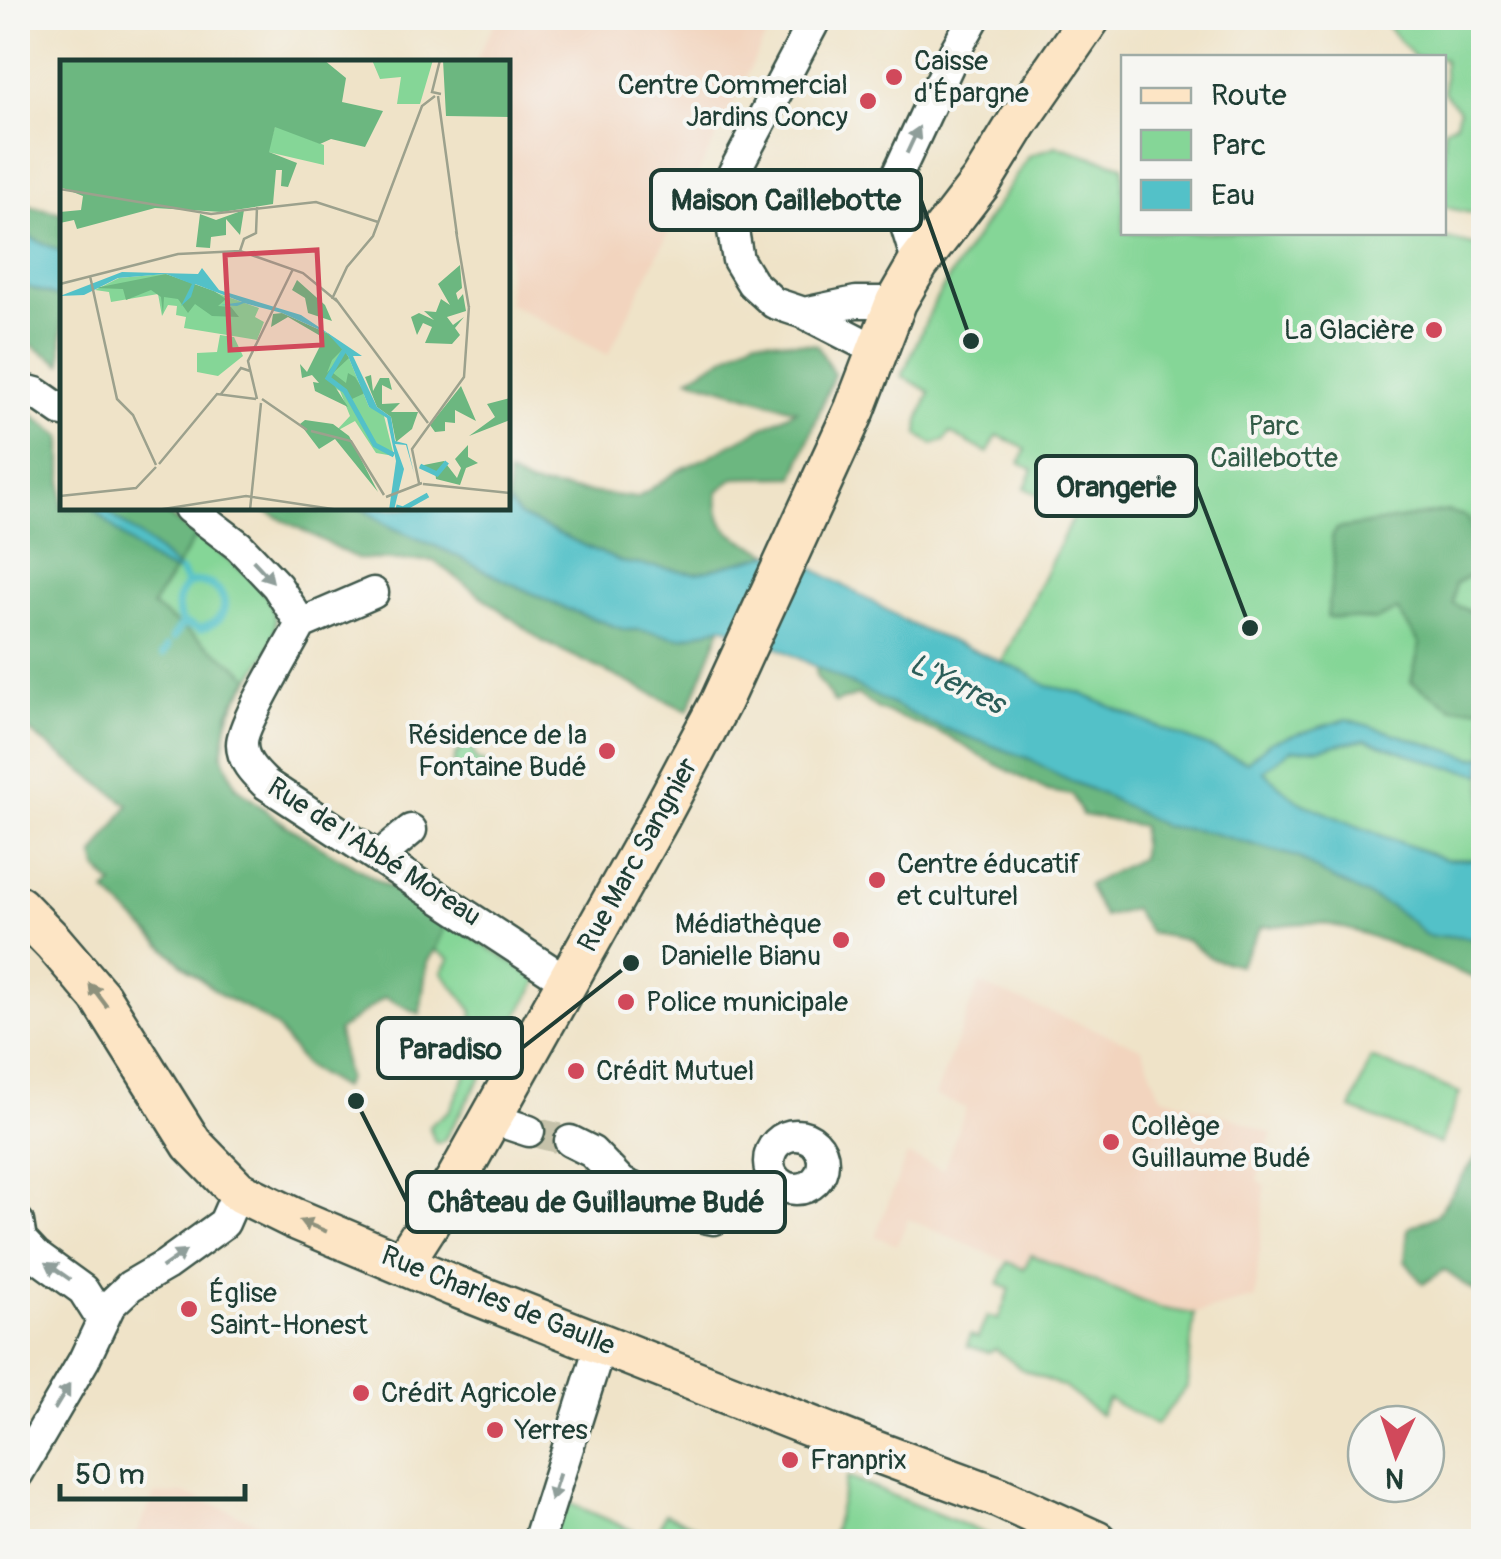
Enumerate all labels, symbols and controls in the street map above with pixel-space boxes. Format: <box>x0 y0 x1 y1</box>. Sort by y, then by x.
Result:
place label: Caisse d'Épargne <box>914 44 1029 111</box>
legend <box>1121 55 1446 235</box>
inset map <box>60 60 510 510</box>
marker: Caisse d'Épargne <box>883 66 905 88</box>
place label: Centre Commercial Jardins Concy <box>617 68 848 135</box>
text: Route <box>1211 77 1287 114</box>
marker: Centre Commercial Jardins Concy <box>857 90 879 112</box>
one-way arrow <box>905 125 922 154</box>
text: Parc <box>1211 127 1266 164</box>
callout: Maison Caillebotte <box>651 170 921 230</box>
text: Eau <box>1211 177 1255 214</box>
text: Maison Caillebotte <box>671 182 902 219</box>
place label: La Glacière <box>1284 313 1414 348</box>
marker: La Glacière <box>1423 319 1445 341</box>
park label: Parc Caillebotte <box>1210 409 1338 476</box>
callout: Orangerie <box>1036 456 1196 516</box>
text: Orangerie <box>1056 469 1177 506</box>
one-way arrow <box>251 559 274 583</box>
water label: L'Yerres <box>904 645 1014 724</box>
place label: Résidence de la Fontaine Budé <box>408 718 587 785</box>
marker: Résidence de la Fontaine Budé <box>596 740 618 762</box>
street label: Rue Marc Sangnier <box>570 752 706 958</box>
street label: Rue de l'Abbé Moreau <box>261 770 487 934</box>
place label: Centre éducatif et culturel <box>897 847 1080 914</box>
marker: Centre éducatif et culturel <box>866 869 888 891</box>
place label: Médiathèque Danielle Bianu <box>660 907 821 974</box>
marker: Médiathèque Danielle Bianu <box>830 929 852 951</box>
one-way arrow <box>88 982 108 1008</box>
place label: Police municipale <box>646 985 848 1020</box>
marker: Police municipale <box>615 991 637 1013</box>
callout: Paradiso <box>378 1018 522 1078</box>
text: Paradiso <box>398 1031 502 1068</box>
place label: Crédit Mutuel <box>596 1054 754 1089</box>
marker: Crédit Mutuel <box>565 1060 587 1082</box>
place label: Collège Guillaume Budé <box>1131 1109 1311 1176</box>
marker: Collège Guillaume Budé <box>1100 1131 1122 1153</box>
callout: Château de Guillaume Budé <box>407 1172 785 1232</box>
text: Château de Guillaume Budé <box>427 1184 765 1221</box>
one-way arrow <box>298 1218 328 1234</box>
street label: Rue Charles de Gaulle <box>376 1238 620 1364</box>
one-way arrow <box>161 1250 188 1269</box>
one-way arrow <box>45 1262 71 1281</box>
place label: Église Saint-Honest <box>209 1276 368 1343</box>
marker: Église Saint-Honest <box>178 1298 200 1320</box>
place label: Crédit Agricole <box>381 1376 556 1411</box>
marker: Crédit Agricole <box>350 1382 372 1404</box>
one-way arrow <box>53 1383 70 1411</box>
north arrow <box>1346 1404 1446 1504</box>
place label: Yerres <box>514 1413 588 1448</box>
marker: Yerres <box>484 1419 506 1441</box>
scale bar <box>60 1439 245 1501</box>
place label: Franprix <box>810 1443 907 1478</box>
marker: Franprix <box>779 1449 801 1471</box>
text: 50 m <box>75 1456 145 1493</box>
text: N <box>1384 1459 1405 1495</box>
one-way arrow <box>547 1472 562 1502</box>

